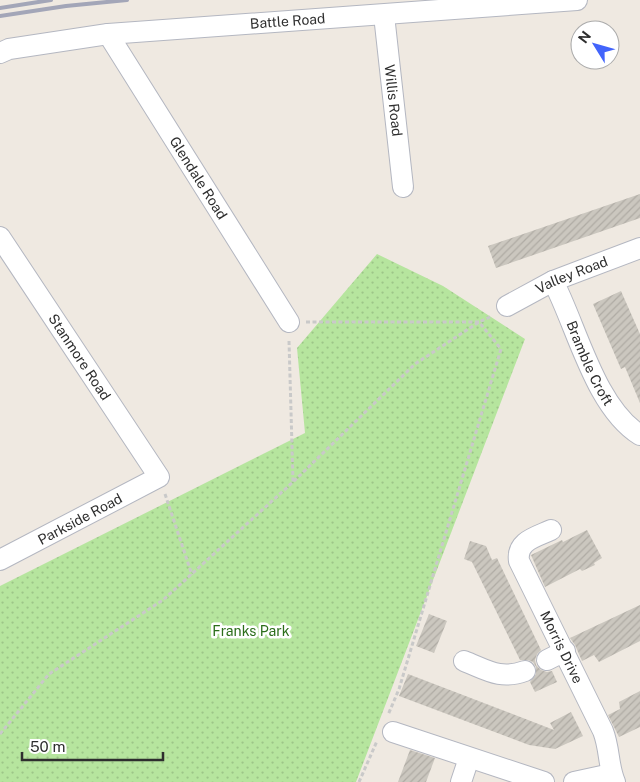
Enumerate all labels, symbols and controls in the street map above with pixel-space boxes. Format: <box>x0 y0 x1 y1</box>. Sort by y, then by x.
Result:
street label: Battle Road <box>249 10 326 32</box>
north arrow <box>570 20 620 70</box>
text: N <box>575 28 594 46</box>
street label: Willis Road <box>382 64 405 137</box>
street label: Glendale Road <box>167 134 230 222</box>
street label: Valley Road <box>533 253 610 297</box>
street label: Stanmore Road <box>45 311 114 403</box>
street label: Bramble Croft <box>563 319 616 408</box>
street label: Parkside Road <box>35 490 125 548</box>
street label: Morris Drive <box>537 608 586 686</box>
park label: Franks Park <box>212 623 290 639</box>
scale bar <box>22 730 164 762</box>
text: 50 m <box>30 738 65 755</box>

